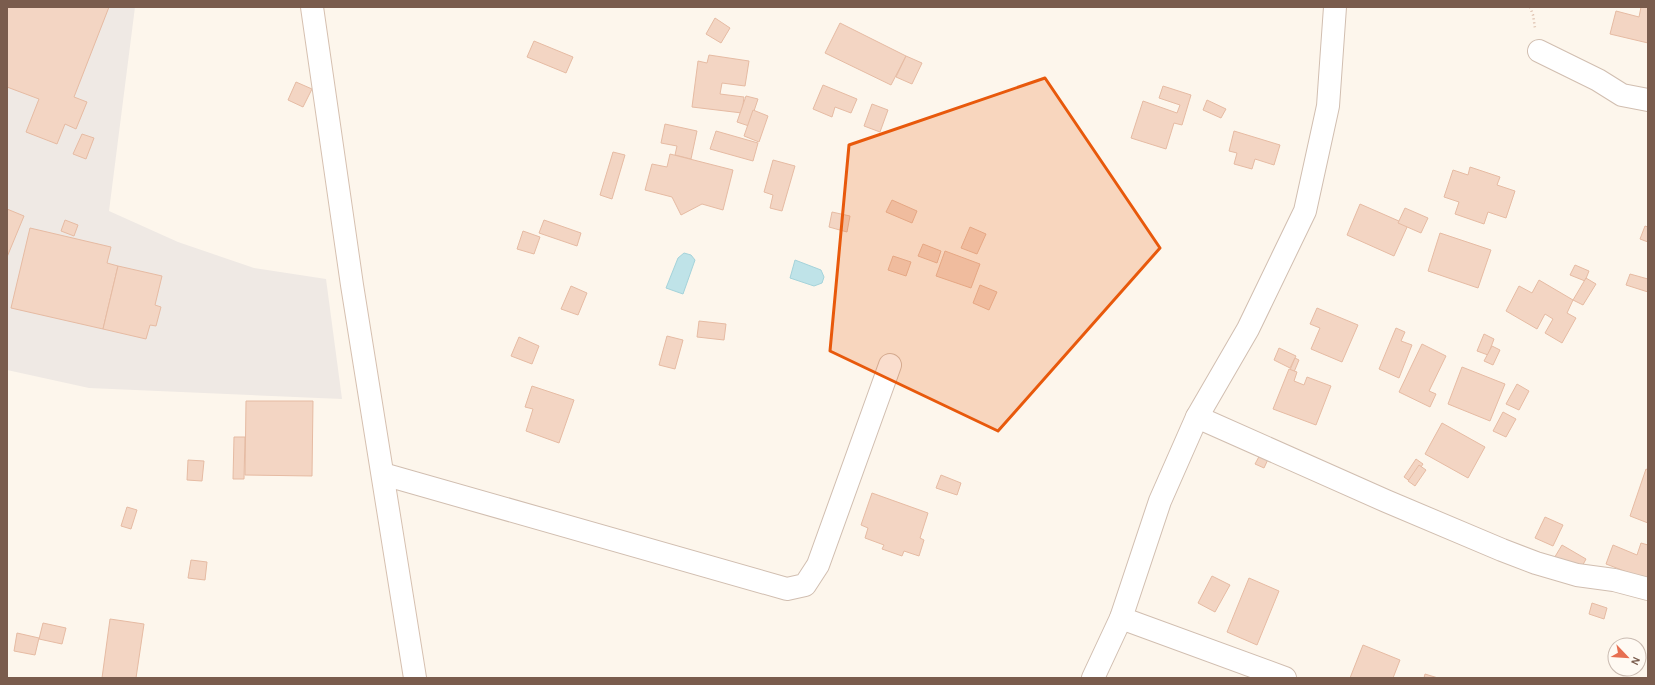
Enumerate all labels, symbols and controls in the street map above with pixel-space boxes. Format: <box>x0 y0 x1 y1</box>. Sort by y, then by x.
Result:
north arrow <box>1607 637 1647 677</box>
text: N <box>1629 655 1642 667</box>

